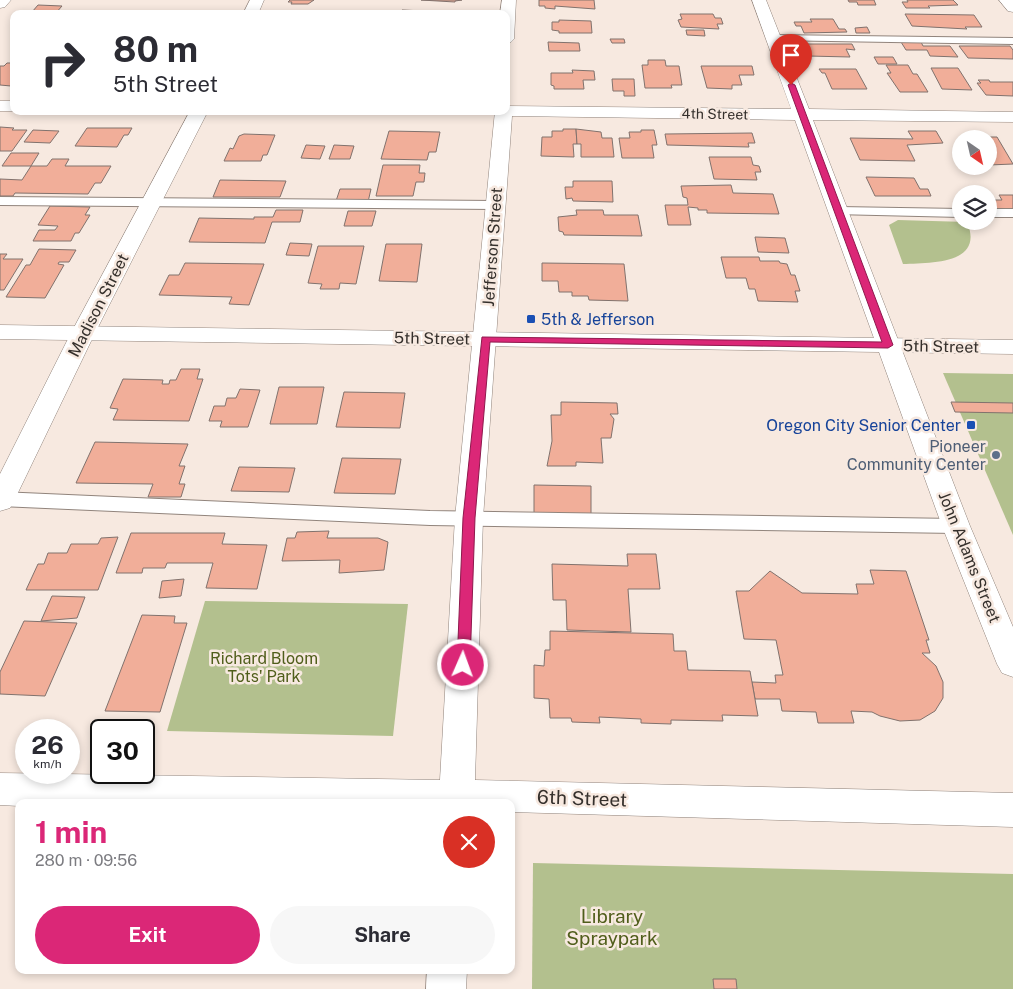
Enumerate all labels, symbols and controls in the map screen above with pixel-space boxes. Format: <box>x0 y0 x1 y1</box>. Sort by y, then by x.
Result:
text: 80 m <box>113 29 198 70</box>
icon: right <box>30 30 95 95</box>
pin <box>770 34 812 85</box>
icon: arrive <box>777 41 805 69</box>
text: 5th Street <box>113 71 218 97</box>
street label: 4th Street <box>682 105 748 123</box>
north arrow <box>952 130 998 175</box>
map controls <box>952 130 997 230</box>
button: layers <box>952 185 997 230</box>
street label: Jefferson Street <box>479 187 506 307</box>
street label: Madison Street <box>64 250 133 360</box>
place label: 5th & Jefferson <box>541 310 655 329</box>
marker: 5th & Jefferson <box>525 313 537 325</box>
street label: 5th Street <box>394 328 470 349</box>
street label: 5th Street <box>903 336 979 357</box>
place label: Oregon City Senior Center <box>766 416 961 435</box>
marker: Oregon City Senior Center <box>965 419 977 431</box>
place label: Pioneer Community Center <box>847 437 986 474</box>
marker: Pioneer Community Center <box>990 449 1002 461</box>
street label: John Adams Street <box>935 489 1004 625</box>
position arrow <box>436 638 488 690</box>
park label: Richard Bloom Tots' Park <box>210 649 318 686</box>
speed limit sign: 30 <box>90 719 155 784</box>
text: 26 <box>31 730 64 760</box>
text: km/h <box>33 757 62 771</box>
street label: 6th Street <box>536 785 628 811</box>
text: 1 min <box>35 814 107 850</box>
button: close <box>443 816 495 868</box>
text: 280 m · 09:56 <box>35 851 137 870</box>
park label: Library Spraypark <box>566 905 658 949</box>
button: Exit <box>35 906 260 964</box>
button: Share <box>270 906 495 964</box>

